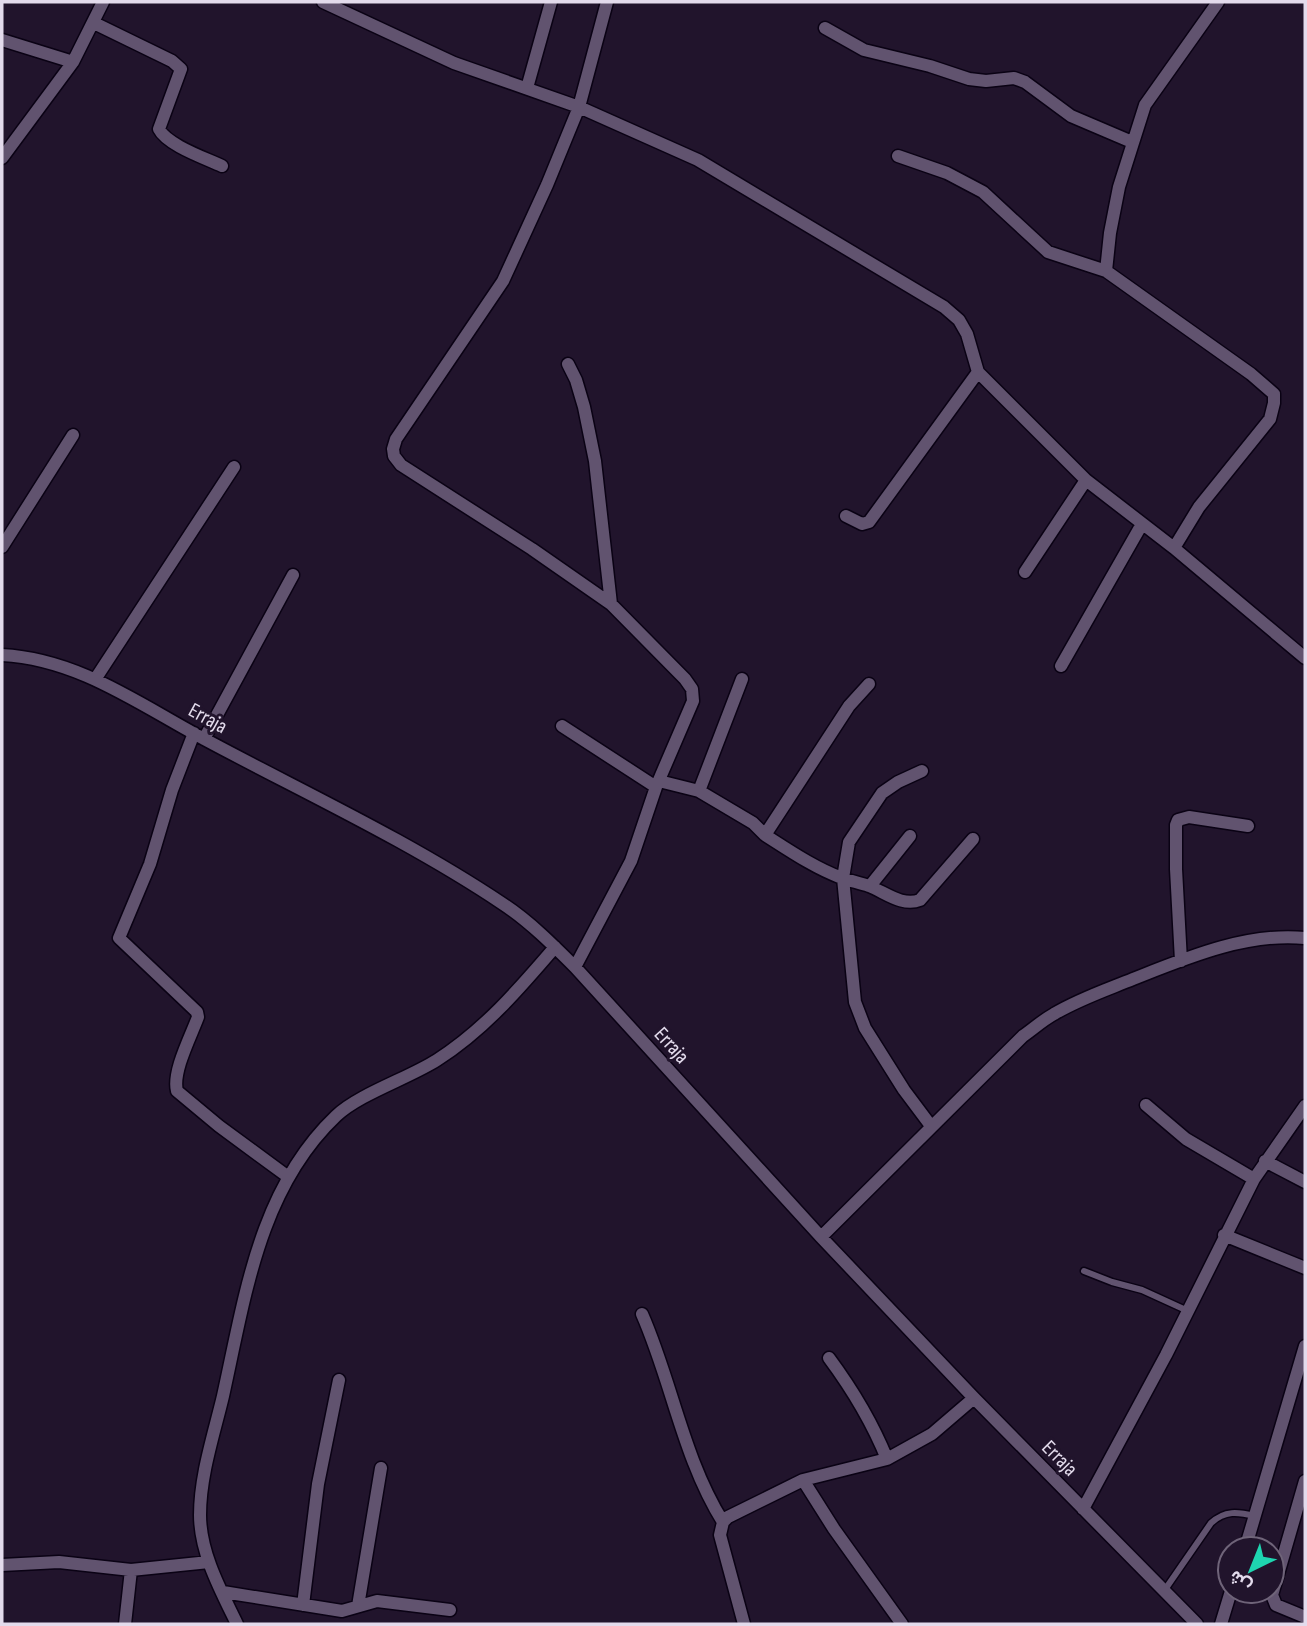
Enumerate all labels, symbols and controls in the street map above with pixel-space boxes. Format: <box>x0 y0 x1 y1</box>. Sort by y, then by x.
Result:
street label: Erraja <box>184 698 231 739</box>
street label: Erraja <box>649 1022 694 1069</box>
street label: Erraja <box>1037 1435 1083 1481</box>
north arrow <box>1216 1535 1286 1605</box>
text: ش <box>1224 1565 1257 1598</box>

